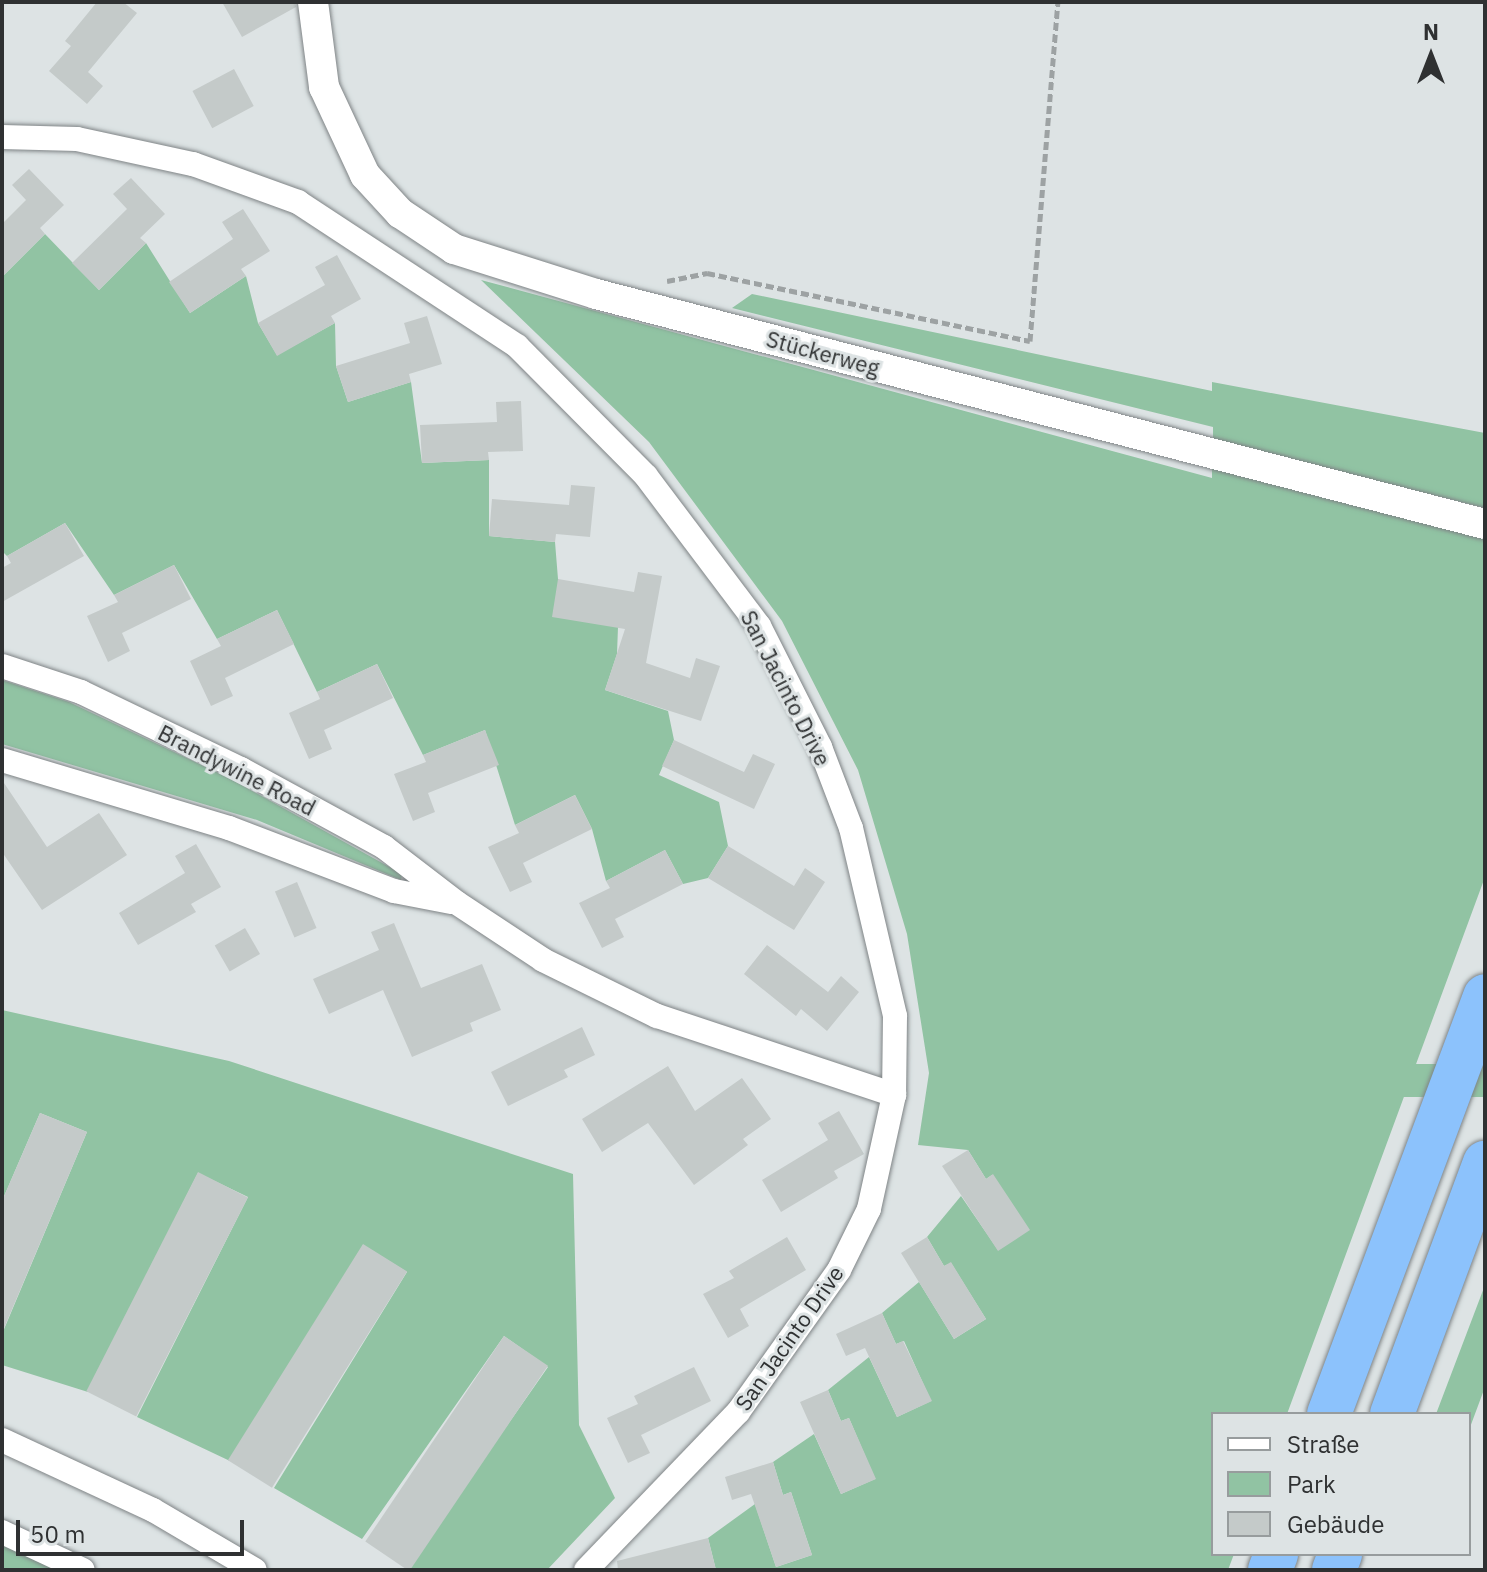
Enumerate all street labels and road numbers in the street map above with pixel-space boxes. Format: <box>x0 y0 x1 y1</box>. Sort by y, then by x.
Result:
street label: Stückerweg <box>764 325 882 381</box>
street label: San Jacinto Drive <box>736 606 836 770</box>
street label: Brandywine Road <box>154 719 320 821</box>
street label: San Jacinto Drive <box>729 1261 849 1415</box>

